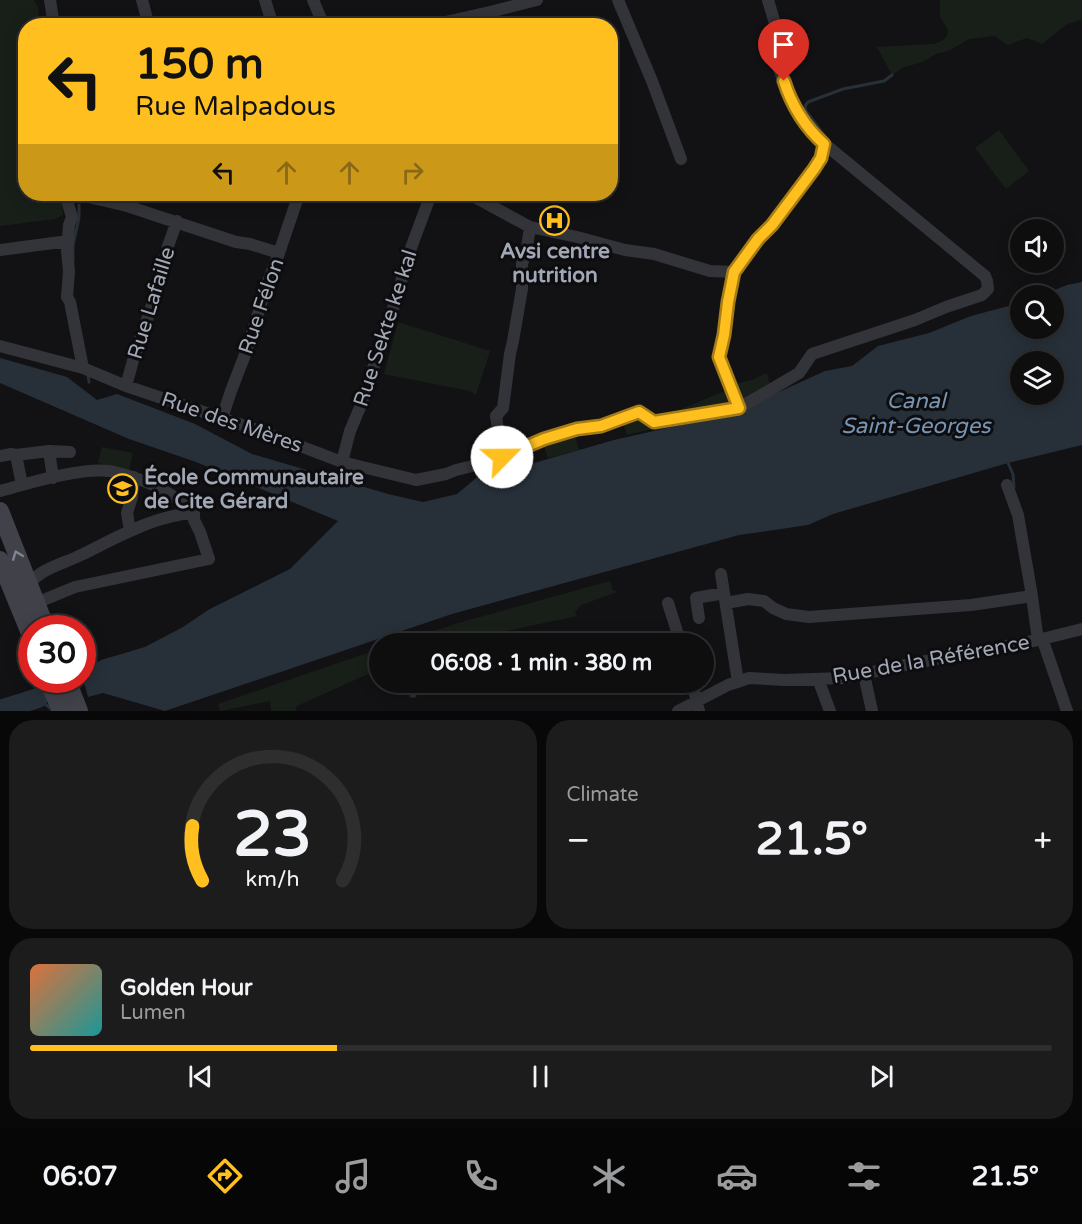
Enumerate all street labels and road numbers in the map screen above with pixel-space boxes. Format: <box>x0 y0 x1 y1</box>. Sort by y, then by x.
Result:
street label: Rue Lafaille <box>123 244 180 362</box>
street label: Rue Sekte ke kal <box>348 247 423 410</box>
street label: Rue Félon <box>233 255 290 357</box>
street label: Rue des Mères <box>158 387 306 458</box>
street label: Rue de la Référence <box>831 630 1032 689</box>

